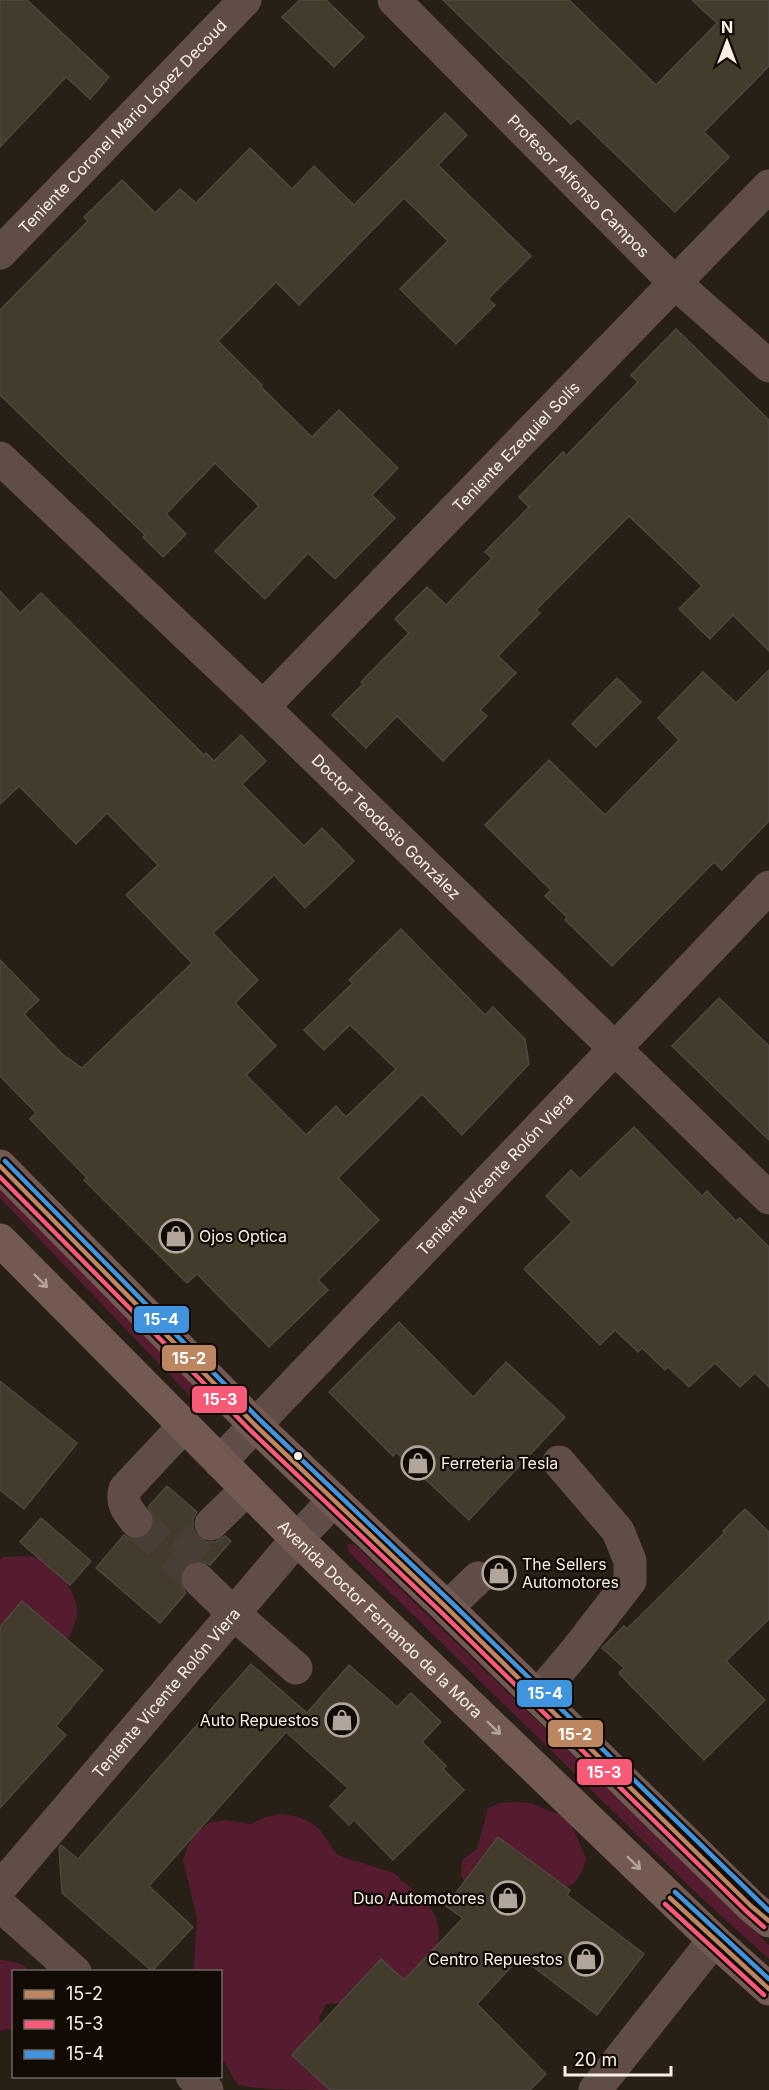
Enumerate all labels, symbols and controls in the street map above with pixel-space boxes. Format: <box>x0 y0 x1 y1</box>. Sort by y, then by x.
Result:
north arrow <box>697 12 757 72</box>
street label: Teniente Coronel Mario López Decoud <box>14 15 231 238</box>
text: N <box>721 17 733 37</box>
street label: Profesor Alfonso Campos <box>503 110 654 262</box>
street label: Teniente Ezequiel Solís <box>448 377 584 516</box>
street label: Doctor Teodosio González <box>308 750 465 903</box>
street label: Teniente Vicente Rolón Viera <box>413 1089 577 1260</box>
shop icon: Ojos Optica <box>158 1218 194 1254</box>
place label: Ojos Optica <box>199 1226 287 1246</box>
one-way arrow <box>34 1274 49 1289</box>
line badge: 15-4 <box>133 1305 190 1334</box>
text: 15-4 <box>143 1309 179 1329</box>
line badge: 15-2 <box>161 1344 217 1372</box>
text: 15-2 <box>172 1348 206 1368</box>
line badge: 15-3 <box>191 1385 248 1414</box>
text: 15-3 <box>203 1389 237 1409</box>
shop icon: Ferreteria Tesla <box>400 1445 436 1481</box>
unlabelled marker <box>292 1450 304 1462</box>
place label: Ferreteria Tesla <box>441 1453 558 1473</box>
street label: Avenida Doctor Fernando de la Mora <box>274 1516 487 1722</box>
place label: The Sellers Automotores <box>522 1554 619 1592</box>
shop icon: The Sellers Automotores <box>481 1555 517 1591</box>
street label: Teniente Vicente Rolón Viera <box>88 1604 244 1782</box>
line badge: 15-4 <box>516 1679 573 1708</box>
text: 15-4 <box>527 1683 563 1703</box>
shop icon: Auto Repuestos <box>324 1702 360 1738</box>
place label: Auto Repuestos <box>200 1710 319 1730</box>
line badge: 15-2 <box>547 1719 604 1748</box>
one-way arrow <box>486 1721 501 1735</box>
text: 15-2 <box>558 1724 592 1744</box>
line badge: 15-3 <box>576 1758 633 1786</box>
text: 15-3 <box>587 1762 621 1782</box>
one-way arrow <box>627 1856 642 1871</box>
shop icon: Duo Automotores <box>490 1880 526 1916</box>
place label: Duo Automotores <box>353 1888 485 1908</box>
shop icon: Centro Repuestos <box>568 1941 604 1977</box>
place label: Centro Repuestos <box>428 1949 563 1969</box>
legend <box>12 1970 222 2078</box>
text: 15-2 <box>66 1983 103 2004</box>
text: 15-3 <box>66 2013 103 2034</box>
scale bar <box>565 2039 672 2077</box>
text: 15-4 <box>66 2043 104 2064</box>
text: 20 m <box>574 2049 617 2070</box>

